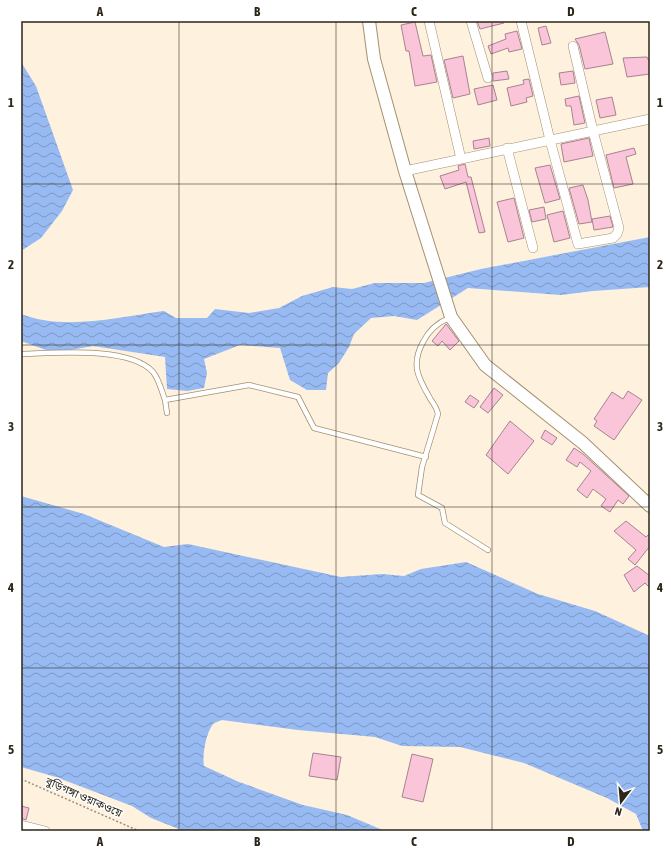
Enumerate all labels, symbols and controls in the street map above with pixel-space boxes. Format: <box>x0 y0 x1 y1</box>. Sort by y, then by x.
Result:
text: A <box>96 4 104 19</box>
text: B <box>254 4 261 19</box>
text: C <box>411 4 417 19</box>
text: D <box>567 4 575 19</box>
text: 1 <box>8 95 14 110</box>
text: 1 <box>657 95 663 110</box>
text: 2 <box>8 257 14 272</box>
text: 2 <box>657 257 663 272</box>
text: 3 <box>8 419 14 434</box>
text: 3 <box>657 419 663 434</box>
text: 4 <box>7 580 14 595</box>
text: 4 <box>656 580 663 595</box>
text: 5 <box>8 742 14 757</box>
text: 5 <box>657 742 663 757</box>
street label: বুড়িগঙ্গা ওয়াকওয়ে <box>43 774 124 820</box>
north arrow <box>601 782 641 822</box>
text: N <box>613 805 623 818</box>
text: A <box>96 834 104 849</box>
text: B <box>254 834 261 849</box>
text: C <box>411 834 417 849</box>
text: D <box>567 834 575 849</box>

